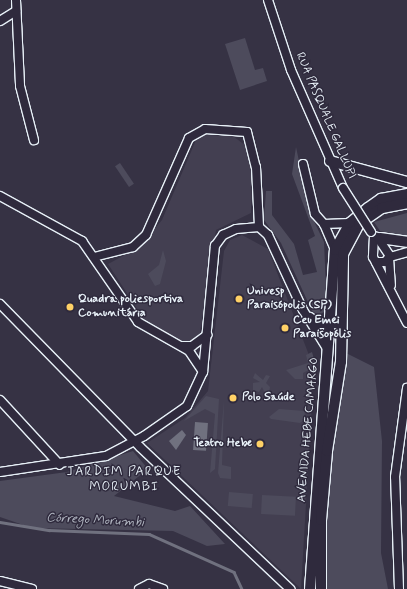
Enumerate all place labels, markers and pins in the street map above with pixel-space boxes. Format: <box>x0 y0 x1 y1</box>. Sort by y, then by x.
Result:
place label: Univesp Paraisópolis (SP) <box>247 285 332 313</box>
place label: Quadra poliesportiva Comunitária <box>78 293 183 321</box>
marker: Univesp Paraisópolis (SP) <box>234 294 244 304</box>
marker: Quadra poliesportiva Comunitária <box>65 302 75 312</box>
place label: Ceu Emei Paraisopólis <box>293 314 351 342</box>
marker: Ceu Emei Paraisopólis <box>280 323 290 333</box>
place label: Polo Saúde <box>242 391 294 405</box>
marker: Polo Saúde <box>227 392 239 404</box>
place label: Teatro Hebe <box>194 437 252 451</box>
marker: Teatro Hebe <box>255 439 265 449</box>

